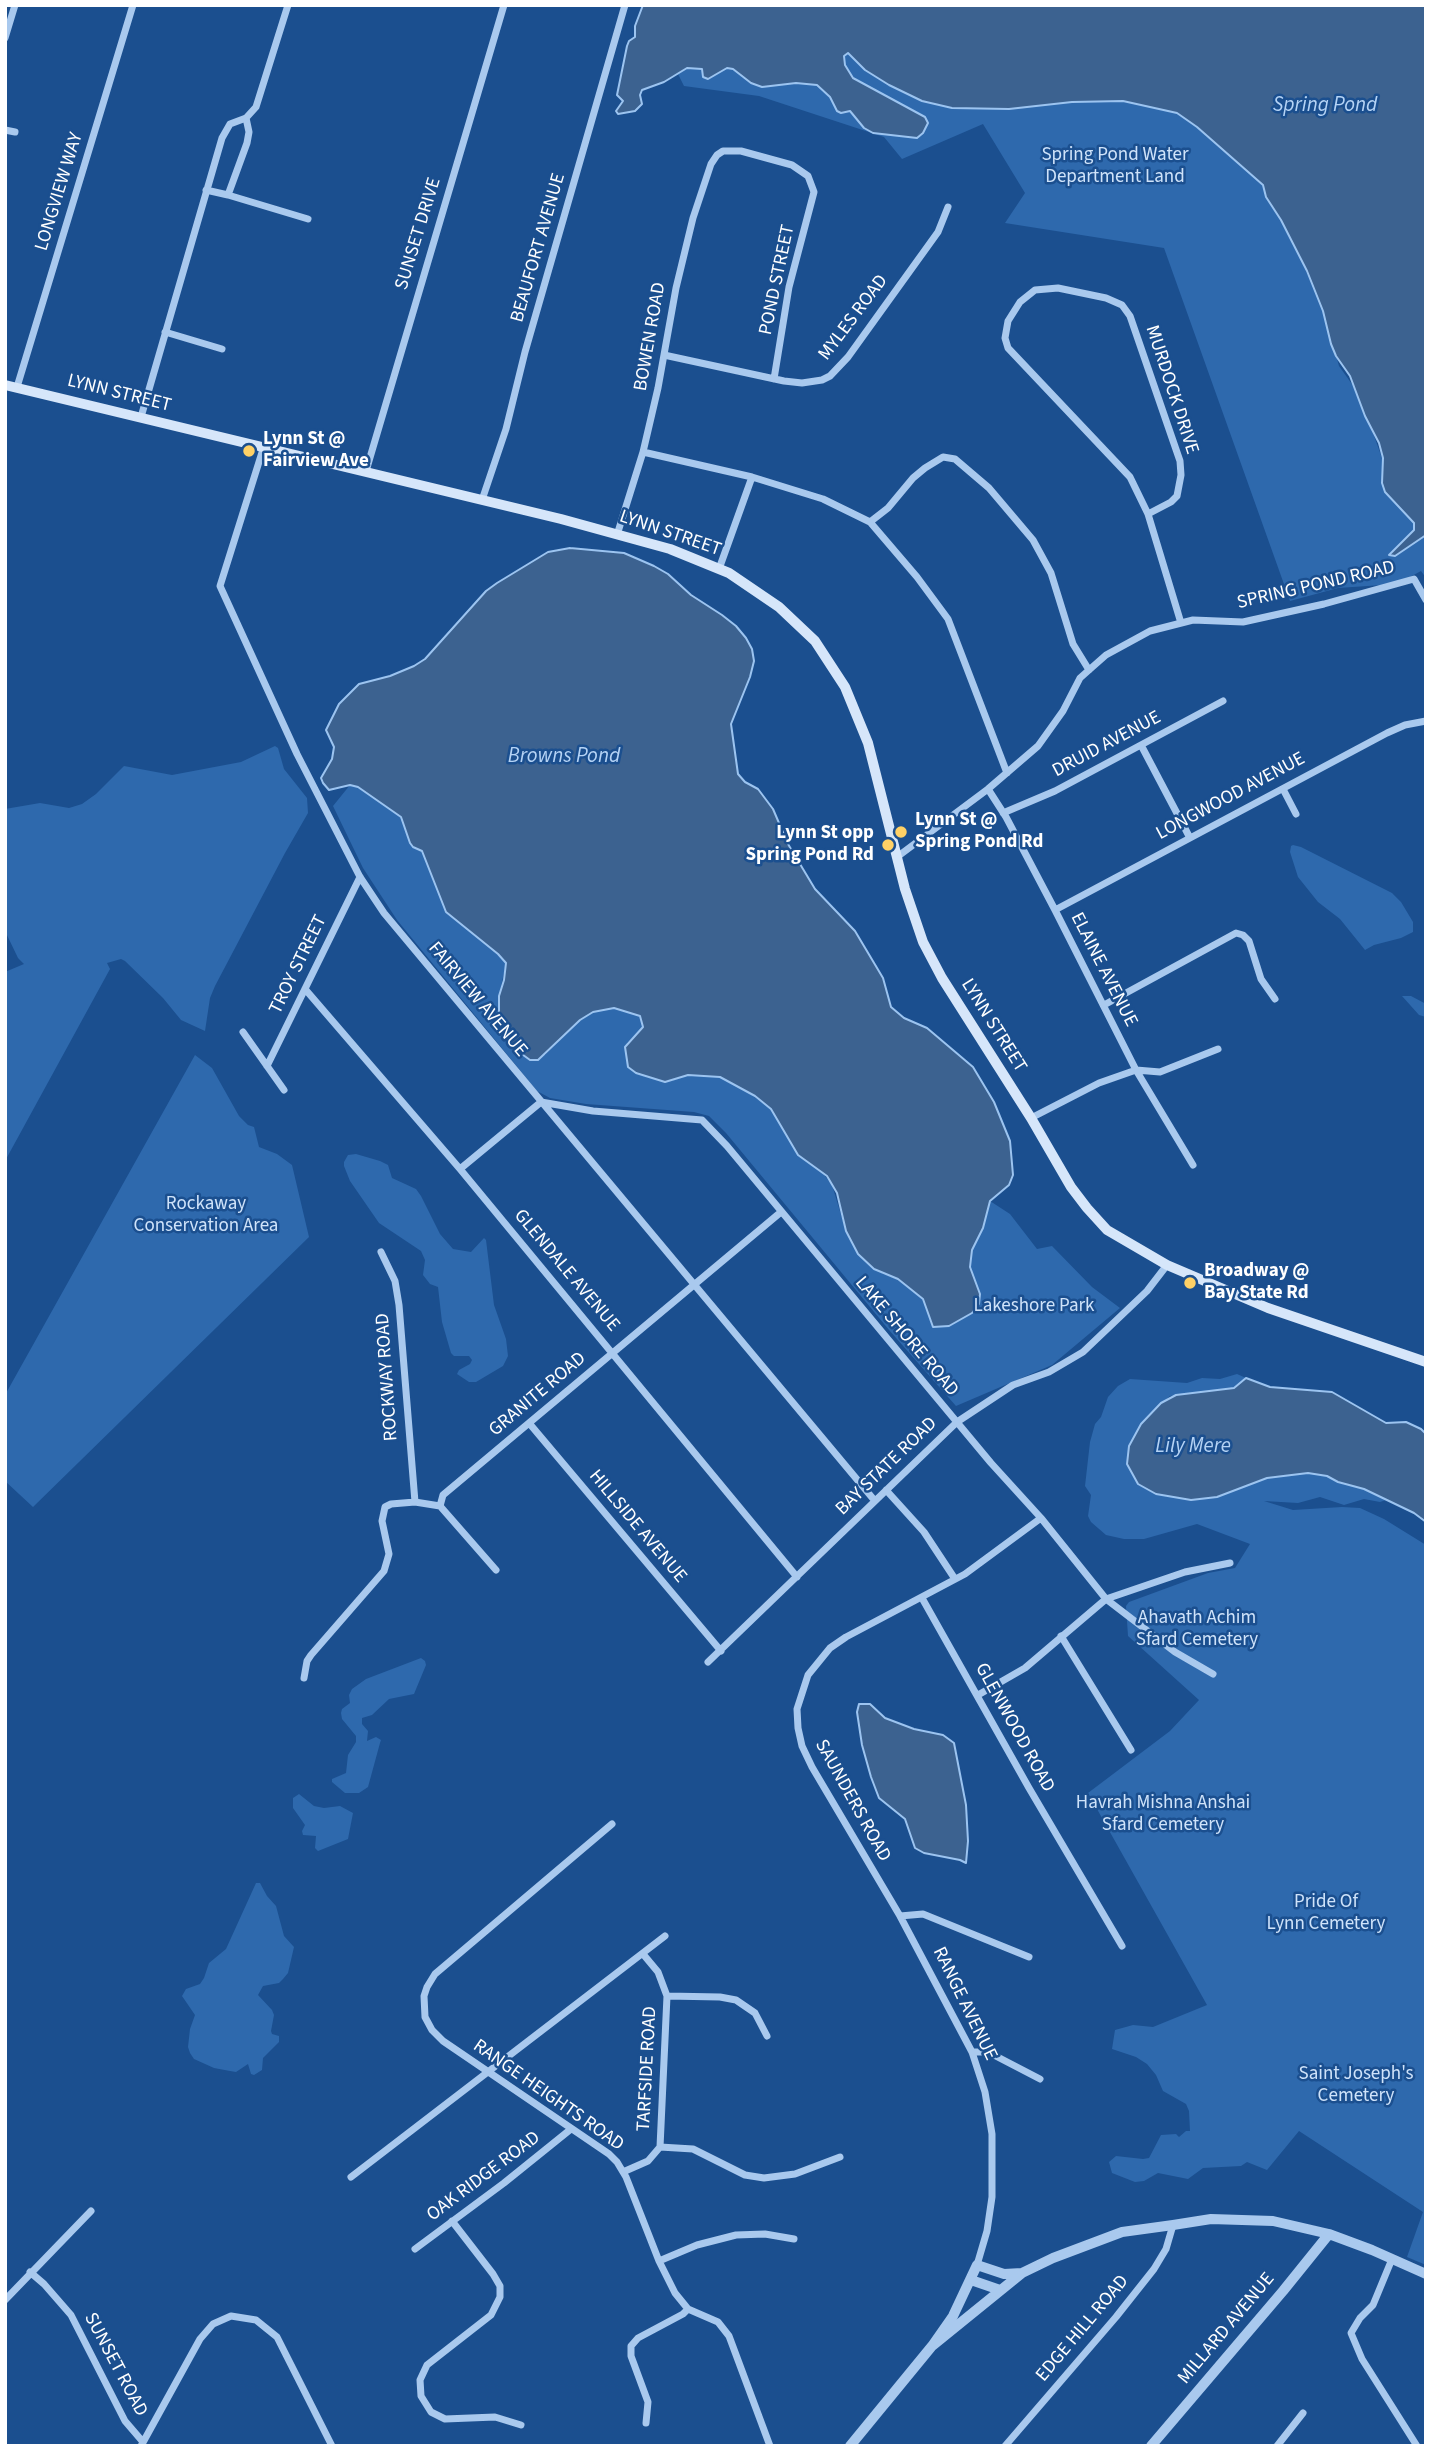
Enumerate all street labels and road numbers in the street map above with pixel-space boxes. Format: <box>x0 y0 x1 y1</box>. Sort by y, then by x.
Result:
street label: LONGVIEW WAY <box>31 130 89 254</box>
street label: BEAUFORT AVENUE <box>507 171 571 325</box>
street label: SUNSET DRIVE <box>391 175 447 293</box>
street label: POND STREET <box>755 223 801 337</box>
street label: MYLES ROAD <box>814 271 894 365</box>
street label: BOWEN ROAD <box>630 281 672 393</box>
street label: MURDOCK DRIVE <box>1139 323 1203 457</box>
street label: LYNN STREET <box>65 370 173 418</box>
street label: LYNN STREET <box>616 506 724 562</box>
street label: SPRING POND ROAD <box>1235 557 1397 615</box>
street label: DRUID AVENUE <box>1049 707 1165 783</box>
street label: LONGWOOD AVENUE <box>1153 748 1309 846</box>
street label: ELAINE AVENUE <box>1064 909 1142 1031</box>
street label: TROY STREET <box>265 912 333 1018</box>
street label: FAIRVIEW AVENUE <box>422 938 532 1062</box>
street label: LYNN STREET <box>955 975 1031 1077</box>
street label: GLENDALE AVENUE <box>508 1205 624 1337</box>
street label: LAKE SHORE ROAD <box>849 1272 963 1402</box>
street label: ROCKWAY ROAD <box>372 1312 404 1442</box>
street label: GRANITE ROAD <box>485 1348 591 1442</box>
street label: BAY STATE ROAD <box>832 1413 942 1521</box>
street label: HILLSIDE AVENUE <box>583 1466 691 1588</box>
street label: GLENWOOD ROAD <box>969 1659 1059 1797</box>
street label: SAUNDERS ROAD <box>809 1736 895 1866</box>
street label: RANGE AVENUE <box>927 1944 1001 2064</box>
street label: TARFSIDE ROAD <box>633 2006 663 2132</box>
street label: RANGE HEIGHTS ROAD <box>468 2035 628 2157</box>
street label: OAK RIDGE ROAD <box>423 2127 545 2227</box>
street label: MILLARD AVENUE <box>1174 2269 1280 2389</box>
street label: EDGE HILL ROAD <box>1032 2271 1134 2387</box>
street label: SUNSET ROAD <box>78 2309 152 2421</box>

